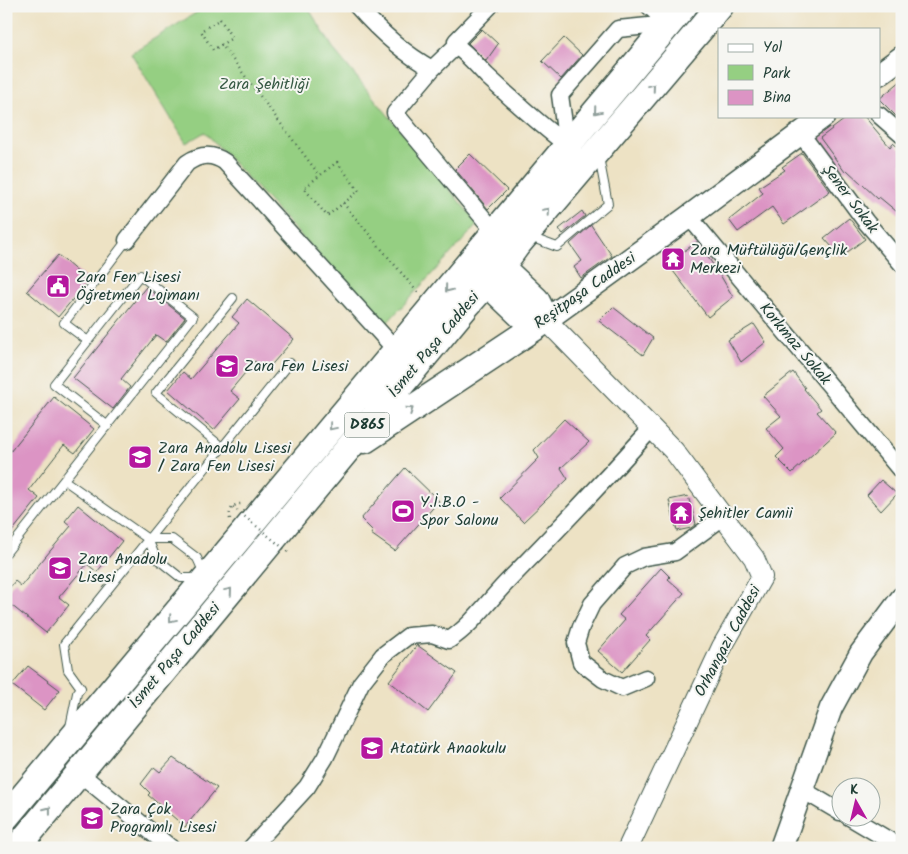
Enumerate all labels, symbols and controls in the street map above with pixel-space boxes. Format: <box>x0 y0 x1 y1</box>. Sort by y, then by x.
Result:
legend <box>718 28 880 118</box>
text: Yol <box>763 36 782 60</box>
text: Park <box>763 62 791 86</box>
park label: Zara Şehitliği <box>219 72 310 97</box>
one-way arrow <box>646 84 654 93</box>
text: Bina <box>763 86 791 110</box>
one-way arrow <box>593 105 602 114</box>
street label: Şener Sokak <box>815 159 885 239</box>
one-way arrow <box>541 207 550 216</box>
place label: Zara Müftülüğü/Gençlik Merkezi <box>690 238 848 281</box>
street label: Reşitpaşa Caddesi <box>529 246 642 336</box>
temple icon: Zara Müftülüğü/Gençlik Merkezi <box>660 246 686 272</box>
place label: Zara Fen Lisesi Öğretmen Lojmanı <box>76 265 200 308</box>
public building icon: Zara Fen Lisesi Öğretmen Lojmanı <box>45 273 71 299</box>
one-way arrow <box>445 283 453 292</box>
street label: İsmet Paşa Caddesi <box>382 285 487 404</box>
street label: Korkmaz Sokak <box>753 297 837 391</box>
school or university icon: Zara Fen Lisesi <box>214 353 240 379</box>
place label: Zara Fen Lisesi <box>244 354 350 379</box>
one-way arrow <box>404 407 414 416</box>
road number: D865 <box>344 412 390 438</box>
one-way arrow <box>329 421 338 430</box>
place label: Zara Anadolu Lisesi / Zara Fen Lisesi <box>158 436 292 479</box>
school or university icon: Zara Anadolu Lisesi / Zara Fen Lisesi <box>127 444 153 470</box>
place label: Y.İ.B.O - Spor Salonu <box>420 490 499 533</box>
sports icon: Y.İ.B.O - Spor Salonu <box>390 498 416 524</box>
temple icon: Şehitler Camii <box>668 500 694 526</box>
place label: Şehitler Camii <box>698 501 794 526</box>
place label: Zara Anadolu Lisesi <box>78 547 168 590</box>
school or university icon: Zara Anadolu Lisesi <box>47 555 73 581</box>
street label: Orhangazi Caddesi <box>688 580 768 701</box>
one-way arrow <box>224 587 233 596</box>
street label: İsmet Paşa Caddesi <box>123 596 228 715</box>
one-way arrow <box>169 613 177 622</box>
school or university icon: Atatürk Anaokulu <box>359 735 385 761</box>
place label: Atatürk Anaokulu <box>390 736 507 761</box>
north arrow <box>830 776 880 826</box>
text: K <box>849 779 861 802</box>
place label: Zara Çok Programlı Lisesi <box>110 797 217 840</box>
school or university icon: Zara Çok Programlı Lisesi <box>79 805 105 831</box>
one-way arrow <box>42 807 50 816</box>

